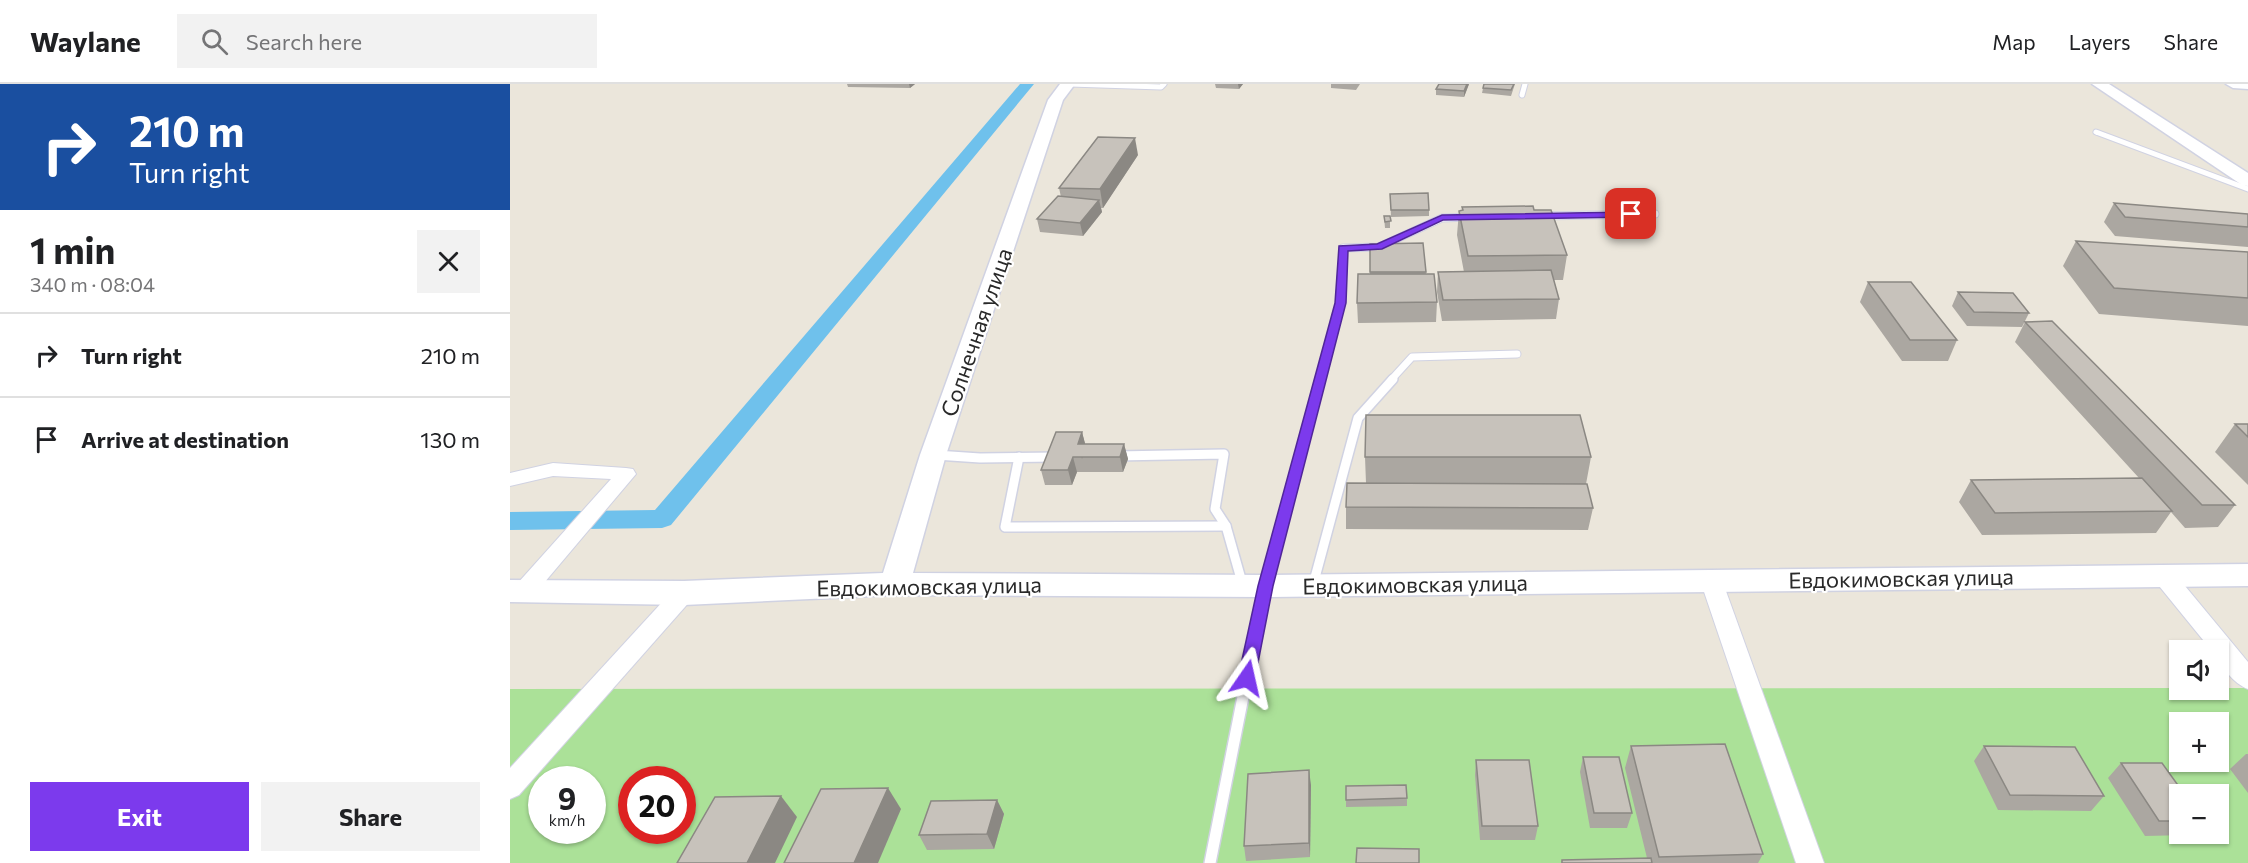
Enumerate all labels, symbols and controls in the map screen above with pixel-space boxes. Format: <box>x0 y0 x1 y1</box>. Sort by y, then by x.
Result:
search box <box>177 14 597 68</box>
text: Waylane <box>30 24 141 58</box>
icon: search <box>198 25 231 58</box>
text: Search here <box>246 28 362 55</box>
text: Map <box>1992 29 2036 54</box>
text: Layers <box>2069 29 2131 54</box>
text: Share <box>2164 29 2218 54</box>
text: 210 m <box>129 104 244 156</box>
icon: right <box>30 108 108 186</box>
text: Turn right <box>129 156 249 189</box>
pin <box>1605 188 1656 239</box>
icon: arrive <box>1614 197 1647 230</box>
text: 1 min <box>30 227 115 271</box>
button: close <box>417 230 480 293</box>
street label: Солнечная улица <box>935 244 1017 420</box>
text: 340 m · 08:04 <box>30 272 155 296</box>
icon: right <box>30 339 63 372</box>
text: Turn right <box>81 342 182 369</box>
text: 210 m <box>421 342 480 369</box>
icon: arrive <box>30 423 63 456</box>
text: Arrive at destination <box>81 426 289 453</box>
text: 130 m <box>420 426 480 453</box>
street label: Евдокимовская улица <box>1788 563 2014 593</box>
street label: Евдокимовская улица <box>1302 569 1528 599</box>
street label: Евдокимовская улица <box>816 571 1042 601</box>
map controls <box>2169 640 2229 844</box>
button: sound <box>2169 640 2229 700</box>
position arrow <box>1215 646 1279 710</box>
button: + <box>2169 712 2229 772</box>
speed limit sign: 20 <box>618 766 696 844</box>
text: 9 <box>558 779 576 816</box>
button: Exit <box>30 782 249 851</box>
button: Share <box>261 782 480 851</box>
button: − <box>2169 784 2229 844</box>
text: km/h <box>549 811 585 829</box>

